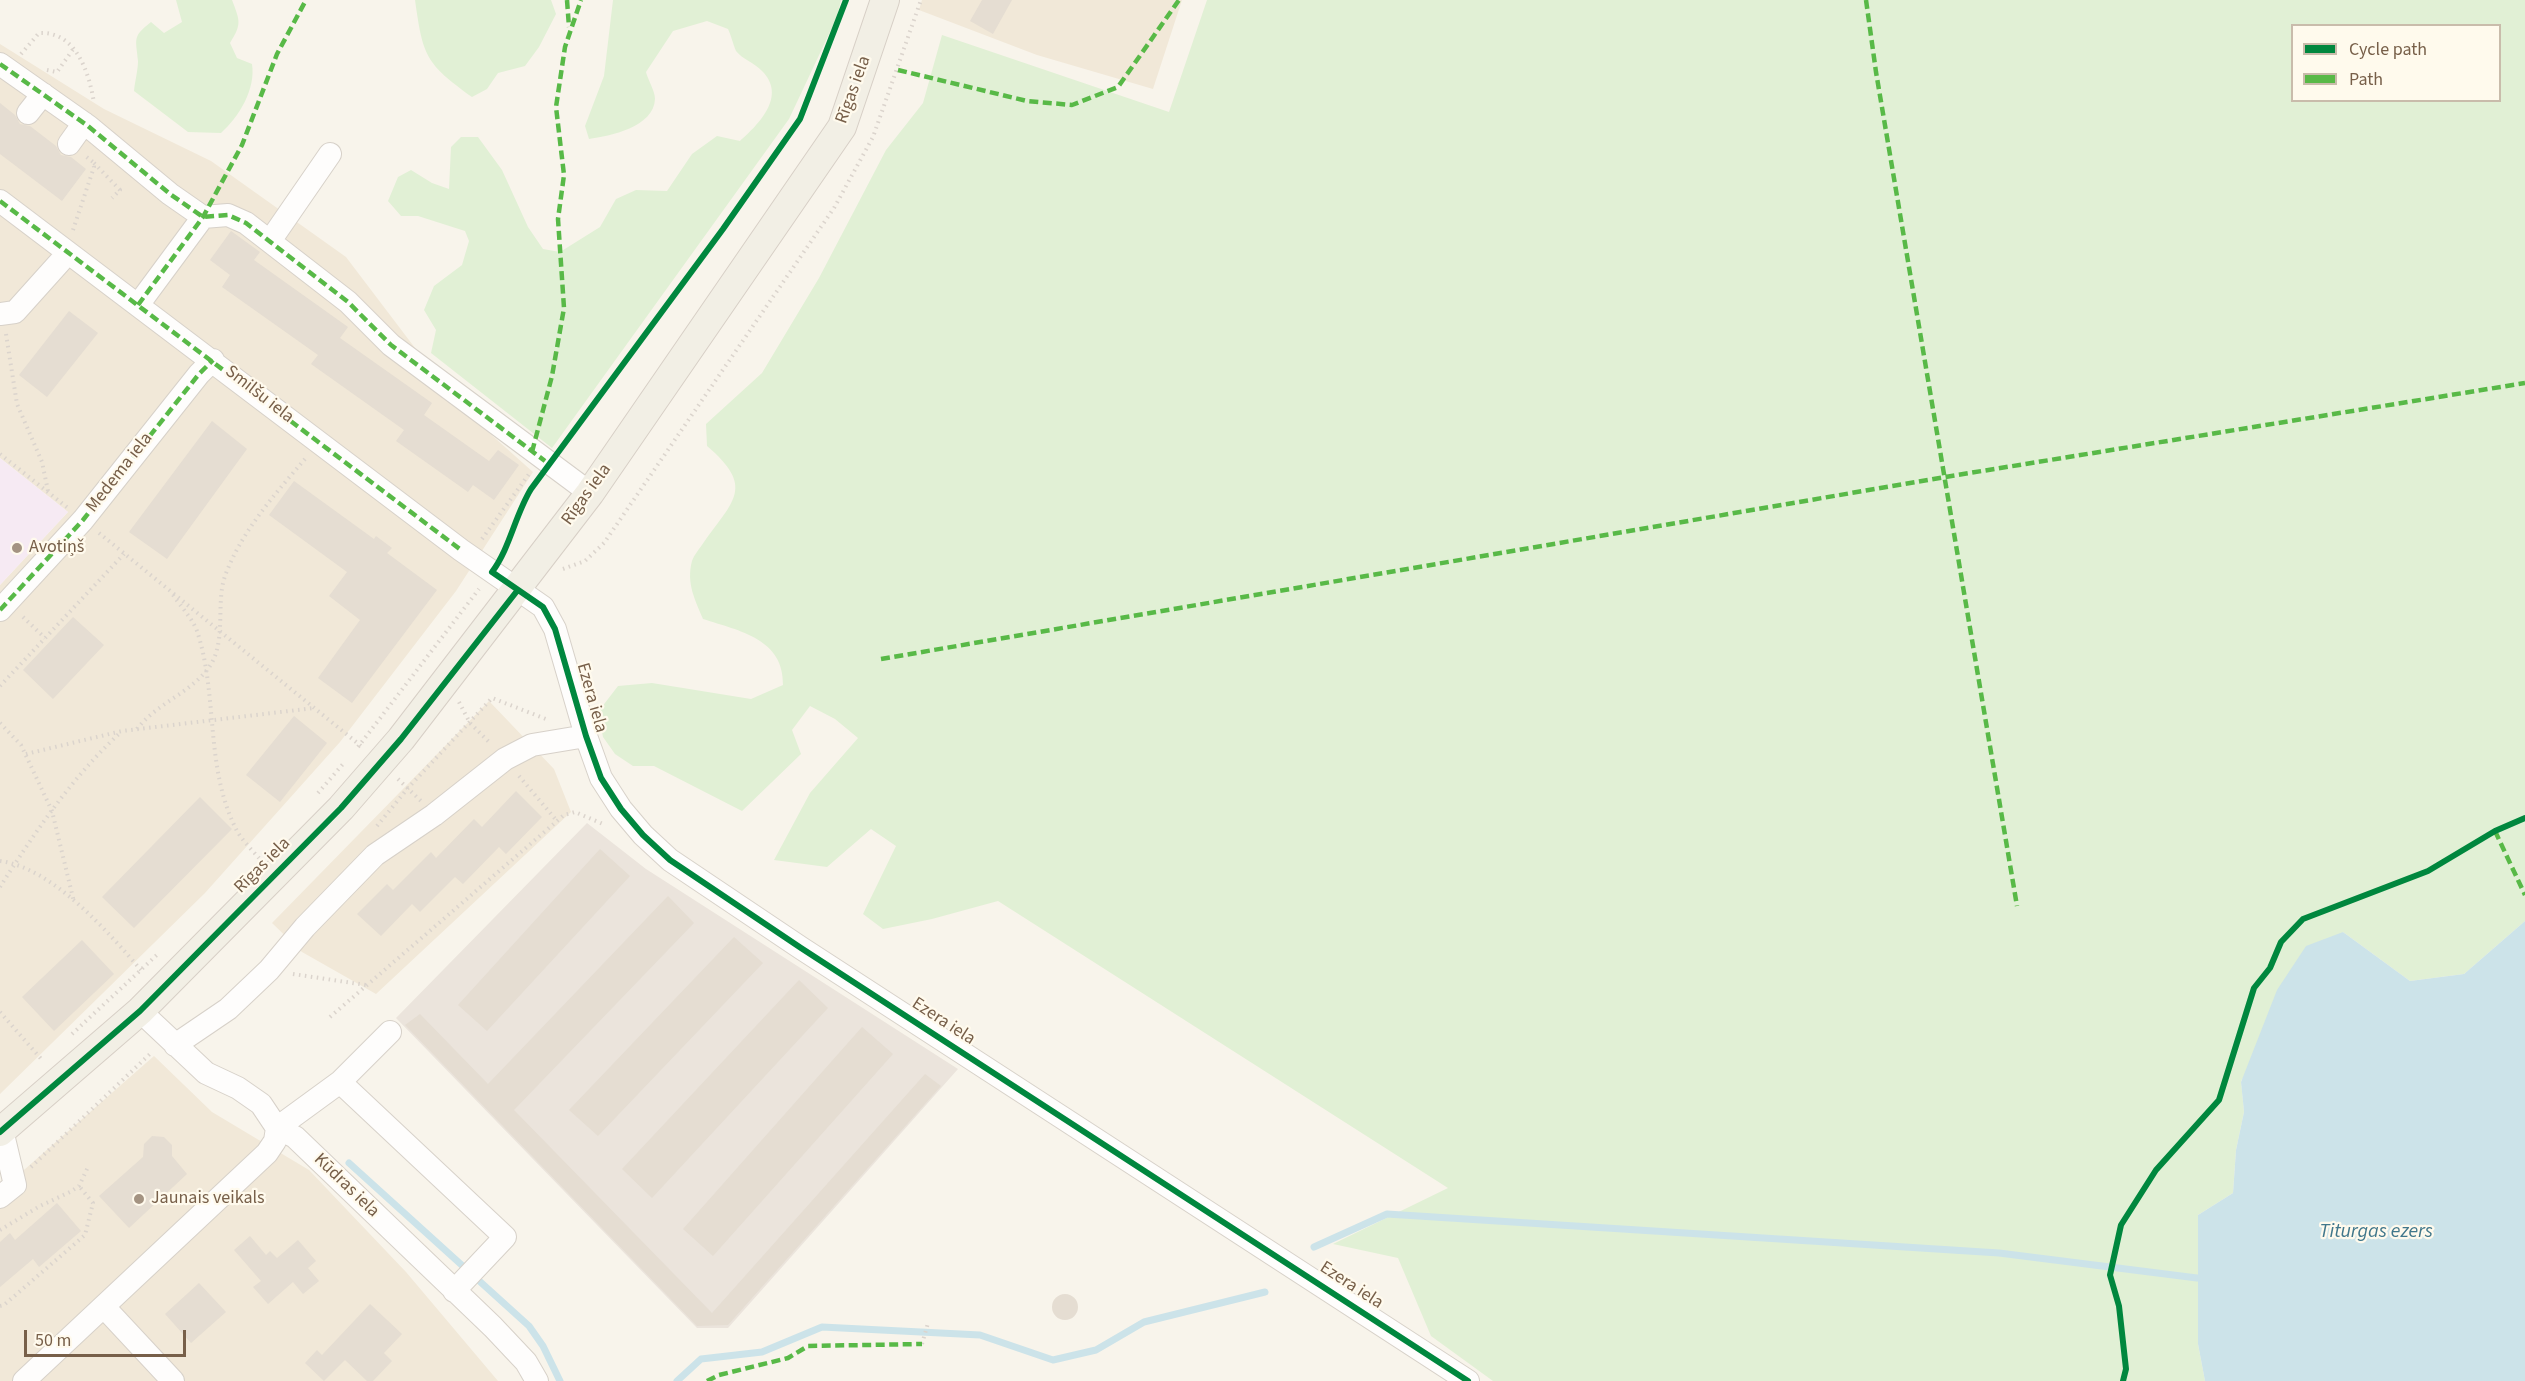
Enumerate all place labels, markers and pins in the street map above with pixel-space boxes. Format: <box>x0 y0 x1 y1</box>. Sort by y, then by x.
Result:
place label: Avotiņš <box>29 537 84 559</box>
marker: Avotiņš <box>10 541 24 555</box>
place label: Jaunais veikals <box>151 1188 265 1210</box>
marker: Jaunais veikals <box>132 1192 146 1206</box>

